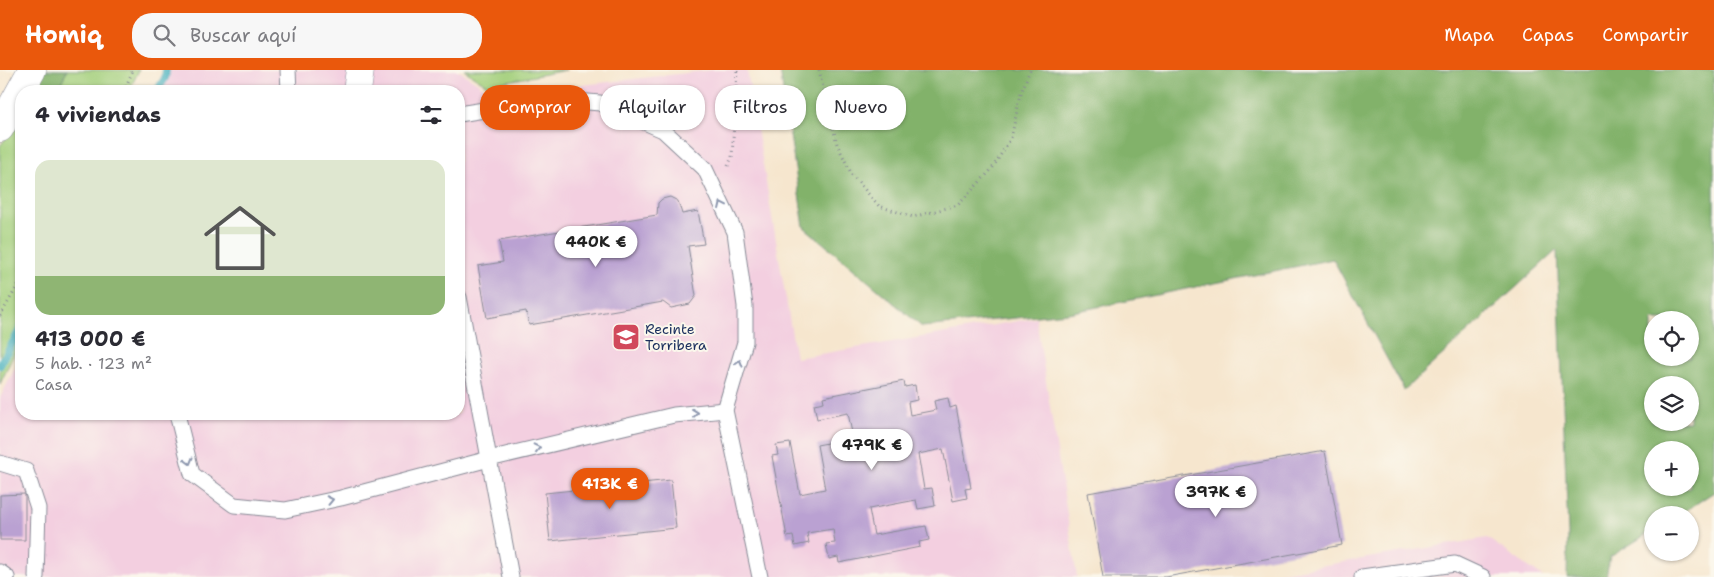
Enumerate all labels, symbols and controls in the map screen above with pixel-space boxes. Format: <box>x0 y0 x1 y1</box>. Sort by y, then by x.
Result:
search box <box>132 13 482 58</box>
text: Homiq <box>25 19 102 51</box>
icon: search <box>150 21 178 49</box>
text: Buscar aquí <box>190 23 296 48</box>
text: Mapa <box>1444 23 1494 47</box>
text: Capas <box>1522 23 1574 47</box>
text: Compartir <box>1602 23 1689 47</box>
chip: Comprar <box>480 85 590 130</box>
chip: Alquilar <box>600 85 705 130</box>
chip: Filtros <box>715 85 806 130</box>
chip: Nuevo <box>816 85 906 130</box>
text: 4 viviendas <box>35 101 161 129</box>
icon: filters <box>417 101 445 129</box>
icon: home <box>195 193 285 283</box>
one-way arrow <box>718 201 729 210</box>
pin: 440K € <box>555 226 637 268</box>
text: 440K € <box>565 231 627 252</box>
map controls <box>1644 311 1699 561</box>
button: locate <box>1644 311 1699 366</box>
place label: Recinte Torribera <box>645 320 707 354</box>
school or university icon: Recinte Torribera <box>611 322 641 352</box>
text: 413 000 € <box>35 325 145 353</box>
text: 5 hab. · 123 m² <box>35 353 152 374</box>
one-way arrow <box>733 360 743 368</box>
text: Casa <box>35 374 72 395</box>
button: layers <box>1644 376 1699 431</box>
one-way arrow <box>691 408 699 419</box>
pin: 479K € <box>831 428 913 471</box>
text: 479K € <box>842 434 902 455</box>
button: + <box>1644 441 1699 496</box>
one-way arrow <box>532 443 541 454</box>
one-way arrow <box>183 456 194 465</box>
pin: 413K € <box>569 468 651 510</box>
text: 413K € <box>582 473 638 494</box>
pin: 397K € <box>1175 476 1257 518</box>
text: 397K € <box>1186 481 1246 502</box>
one-way arrow <box>325 495 334 506</box>
button: − <box>1644 506 1699 561</box>

